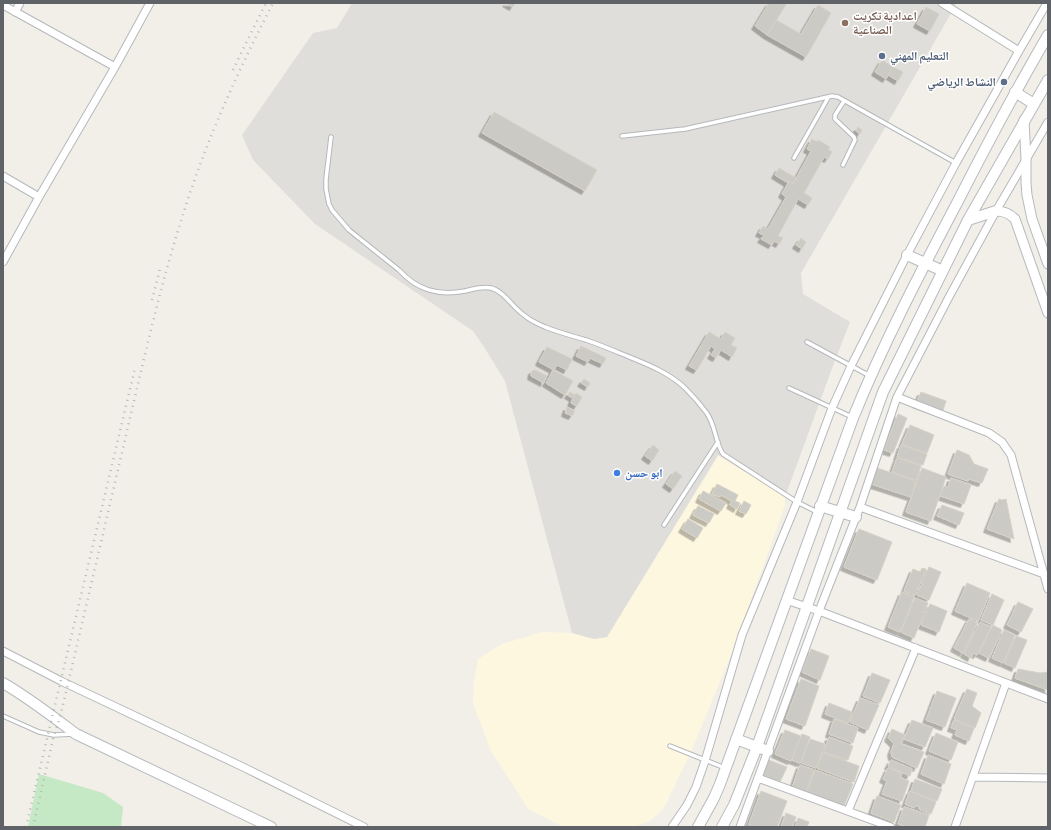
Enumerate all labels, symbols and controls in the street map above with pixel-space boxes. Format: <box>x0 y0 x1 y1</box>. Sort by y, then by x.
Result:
place label: اعدادية تكريت الصناعية <box>853 10 917 37</box>
marker: اعدادية تكريت الصناعية <box>840 18 850 28</box>
place label: التعليم المهني <box>890 50 949 66</box>
marker: التعليم المهني <box>877 51 887 61</box>
place label: النشاط الرياضي <box>927 76 996 92</box>
marker: النشاط الرياضي <box>999 77 1009 87</box>
place label: ابو حسن <box>625 467 663 481</box>
marker: ابو حسن <box>612 468 622 478</box>

